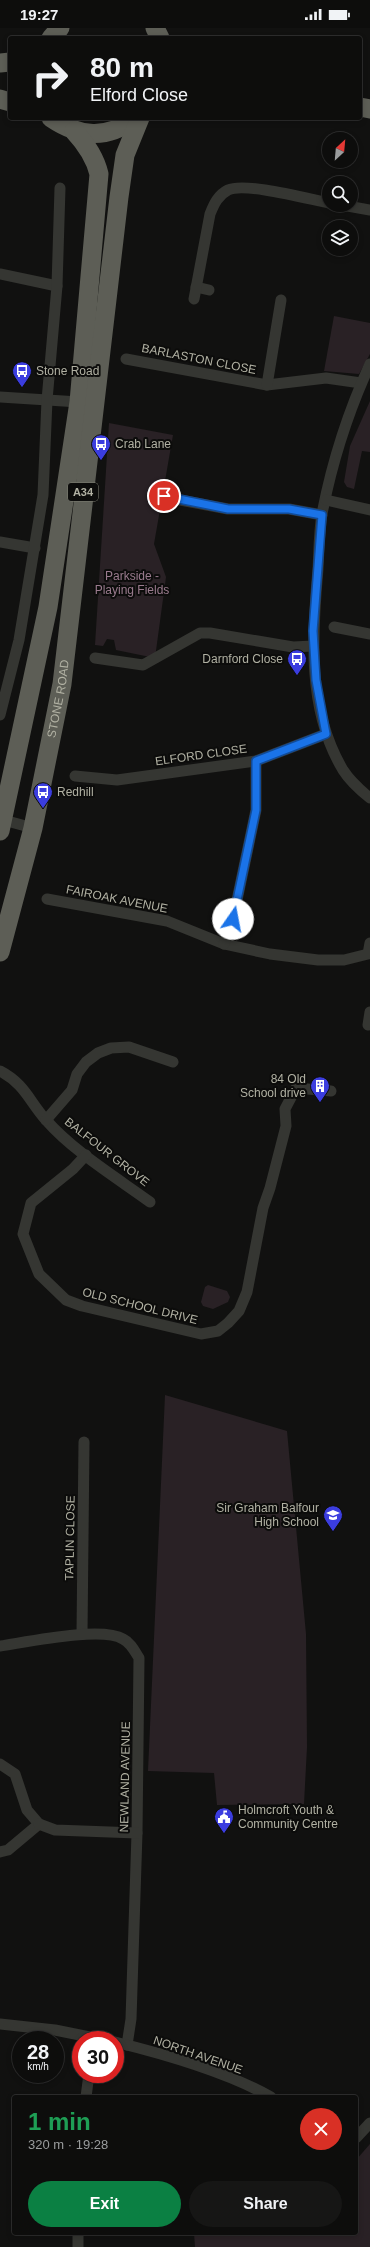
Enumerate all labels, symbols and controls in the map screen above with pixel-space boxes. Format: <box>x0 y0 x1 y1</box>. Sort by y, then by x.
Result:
text: 19:27 <box>20 6 58 23</box>
icon: right <box>24 52 76 104</box>
text: 80 m <box>90 52 154 83</box>
text: Elford Close <box>90 85 188 105</box>
north arrow <box>322 132 358 168</box>
map controls <box>322 132 358 256</box>
button: search <box>322 176 358 212</box>
button: layers <box>322 220 358 256</box>
street label: BARLASTON CLOSE <box>140 341 258 377</box>
bus stop icon: Stone Road <box>11 360 33 388</box>
place label: Stone Road <box>36 364 99 378</box>
bus stop icon: Crab Lane <box>90 433 112 461</box>
place label: Crab Lane <box>115 437 171 451</box>
pin <box>147 479 181 513</box>
road number: A34 <box>68 483 98 501</box>
icon: arrive <box>153 485 175 507</box>
park label: Parkside - Playing Fields <box>95 569 169 597</box>
bus stop icon: Darnford Close <box>286 648 308 676</box>
place label: Darnford Close <box>202 652 283 666</box>
street label: STONE ROAD <box>44 659 72 739</box>
street label: ELFORD CLOSE <box>154 742 248 768</box>
bus stop icon: Redhill <box>32 781 54 809</box>
place label: Redhill <box>57 785 94 799</box>
street label: FAIROAK AVENUE <box>65 882 169 916</box>
position arrow <box>212 898 254 940</box>
place label: 84 Old School drive <box>240 1072 306 1100</box>
building icon: 84 Old School drive <box>309 1075 331 1103</box>
street label: BALFOUR GROVE <box>62 1115 152 1189</box>
street label: OLD SCHOOL DRIVE <box>81 1285 199 1327</box>
street label: TAPLIN CLOSE <box>62 1495 78 1581</box>
place label: Sir Graham Balfour High School <box>216 1501 319 1529</box>
school or university icon: Sir Graham Balfour High School <box>322 1504 344 1532</box>
street label: NEWLAND AVENUE <box>117 1721 133 1833</box>
place label: Holmcroft Youth & Community Centre <box>238 1803 338 1831</box>
public building icon: Holmcroft Youth & Community Centre <box>213 1806 235 1834</box>
speed limit sign: 30 <box>72 2031 124 2083</box>
street label: NORTH AVENUE <box>151 2033 245 2077</box>
text: 28 <box>27 2041 49 2063</box>
text: km/h <box>27 2061 49 2072</box>
text: 1 min <box>28 2108 91 2135</box>
button: close <box>300 2108 342 2150</box>
text: 320 m · 19:28 <box>28 2137 108 2152</box>
button: Exit <box>28 2181 181 2227</box>
button: Share <box>189 2181 342 2227</box>

